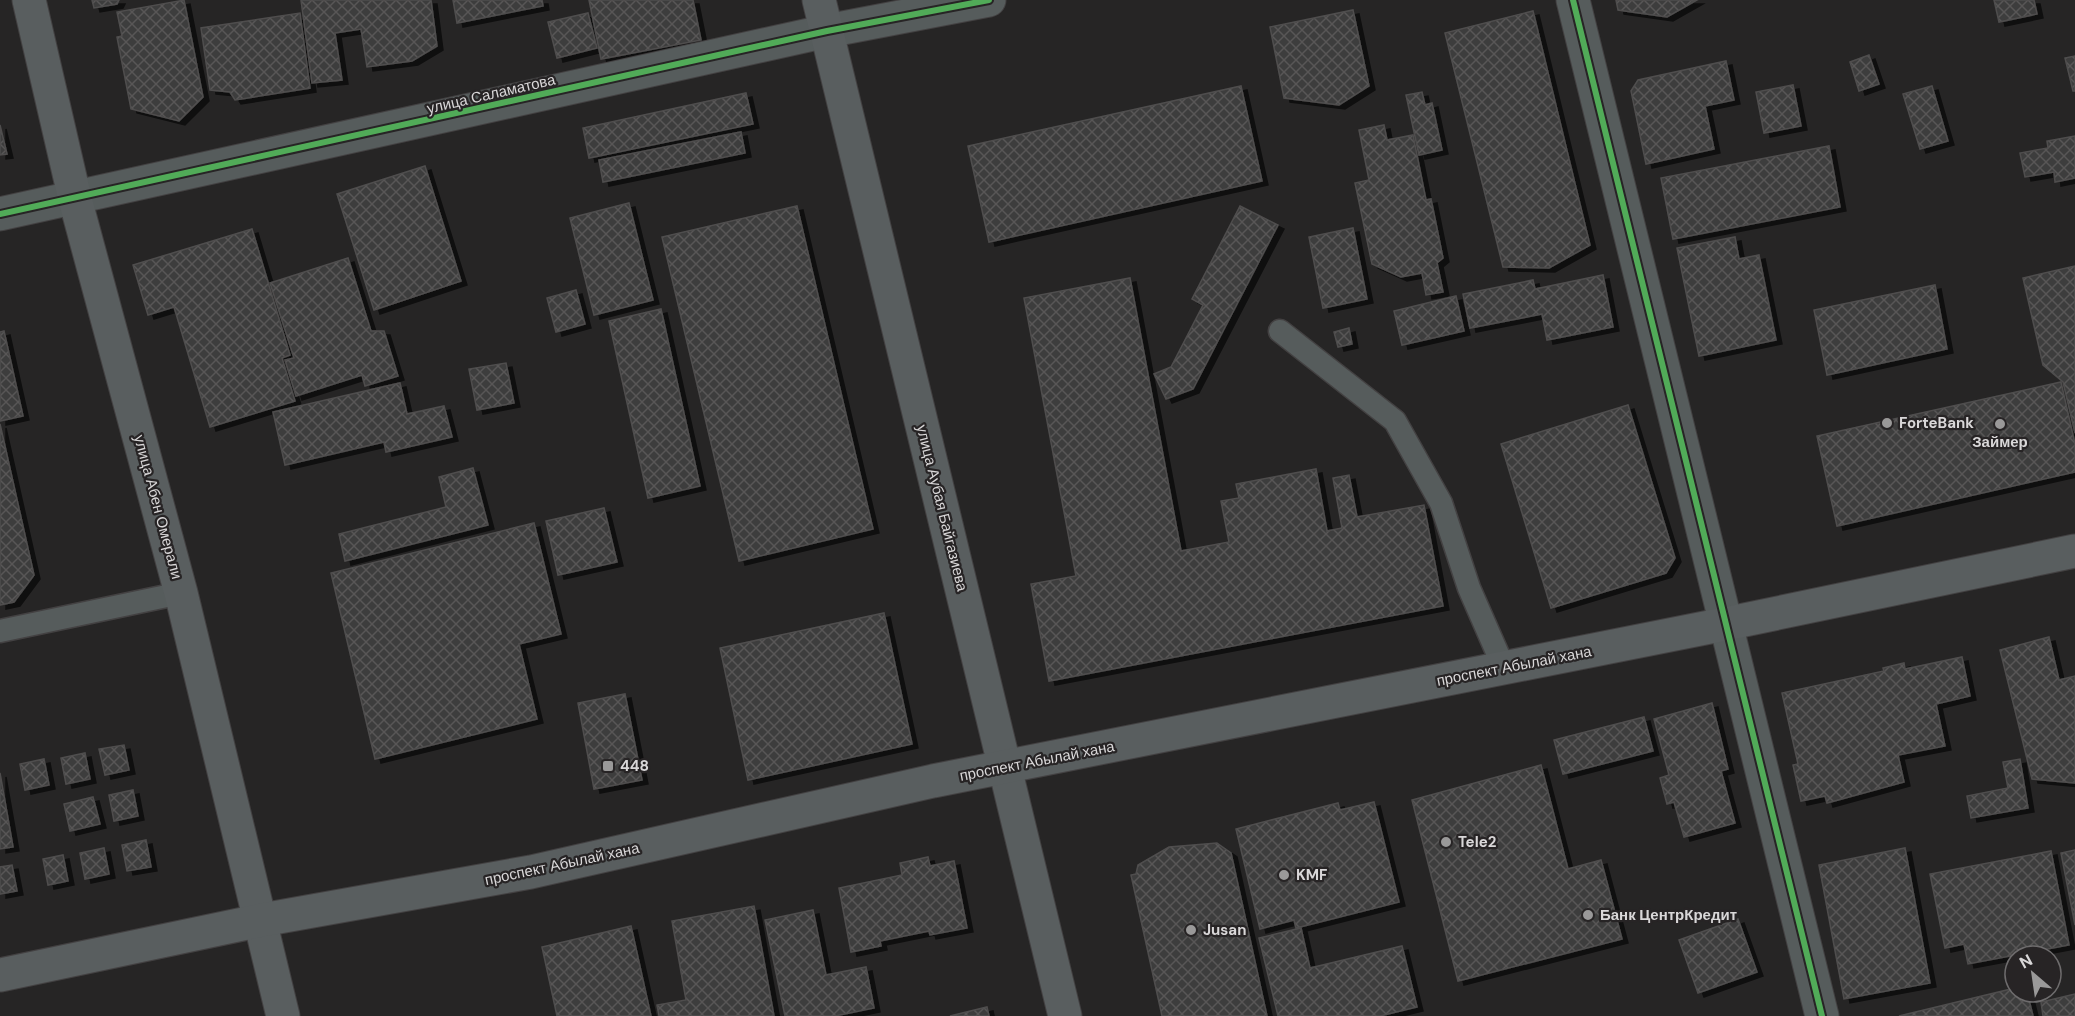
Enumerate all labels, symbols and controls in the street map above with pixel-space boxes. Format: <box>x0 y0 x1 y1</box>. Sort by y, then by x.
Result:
street label: улица Саламатова <box>425 69 558 118</box>
place label: ForteBank <box>1899 413 1974 433</box>
marker: ForteBank <box>1880 416 1894 430</box>
marker: Займер <box>1993 417 2007 431</box>
street label: улица Аубая Байгазиева <box>912 423 973 594</box>
place label: Займер <box>1972 432 2028 452</box>
street label: улица Абен Омерали <box>129 433 187 581</box>
street label: проспект Абылай хана <box>1435 641 1594 691</box>
street label: проспект Абылай хана <box>958 736 1117 786</box>
place label: 448 <box>620 756 649 776</box>
marker: 448 <box>601 759 615 773</box>
place label: Tele2 <box>1458 832 1497 852</box>
marker: Tele2 <box>1439 835 1453 849</box>
street label: проспект Абылай хана <box>483 838 642 890</box>
place label: KMF <box>1296 865 1327 885</box>
marker: KMF <box>1277 868 1291 882</box>
place label: Банк ЦентрКредит <box>1600 905 1737 925</box>
marker: Банк ЦентрКредит <box>1581 908 1595 922</box>
place label: Jusan <box>1203 920 1246 940</box>
marker: Jusan <box>1184 923 1198 937</box>
north arrow <box>2003 944 2063 1004</box>
text: N <box>2016 949 2036 973</box>

